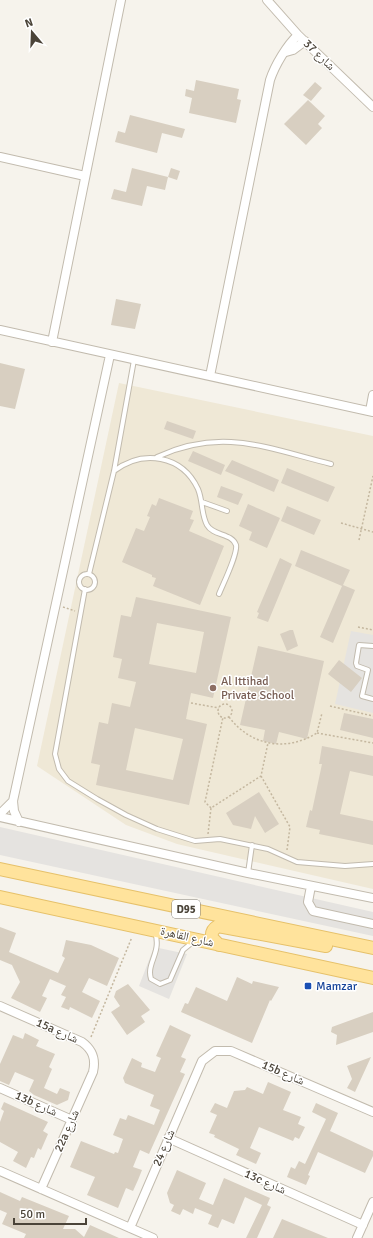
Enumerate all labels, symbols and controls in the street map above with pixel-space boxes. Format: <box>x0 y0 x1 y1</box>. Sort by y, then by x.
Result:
north arrow <box>12 12 52 52</box>
text: N <box>23 16 35 30</box>
street label: شارع 37 <box>300 36 338 74</box>
place label: Al Ittihad Private School <box>221 674 295 703</box>
marker: Al Ittihad Private School <box>208 683 218 693</box>
road number: D95 <box>172 900 200 918</box>
street label: شارع القاهرة <box>159 924 215 950</box>
place label: Mamzar <box>316 979 358 994</box>
marker: Mamzar <box>303 981 313 991</box>
street label: 15a شارع <box>34 1015 80 1047</box>
street label: 15b شارع <box>259 1057 307 1089</box>
street label: 13b شارع <box>13 1088 60 1120</box>
street label: 22a شارع <box>51 1108 83 1154</box>
street label: شارع 24 <box>150 1127 178 1169</box>
street label: 13c شارع <box>242 1166 288 1198</box>
scale bar <box>14 1200 86 1226</box>
text: 50 m <box>20 1207 45 1222</box>

